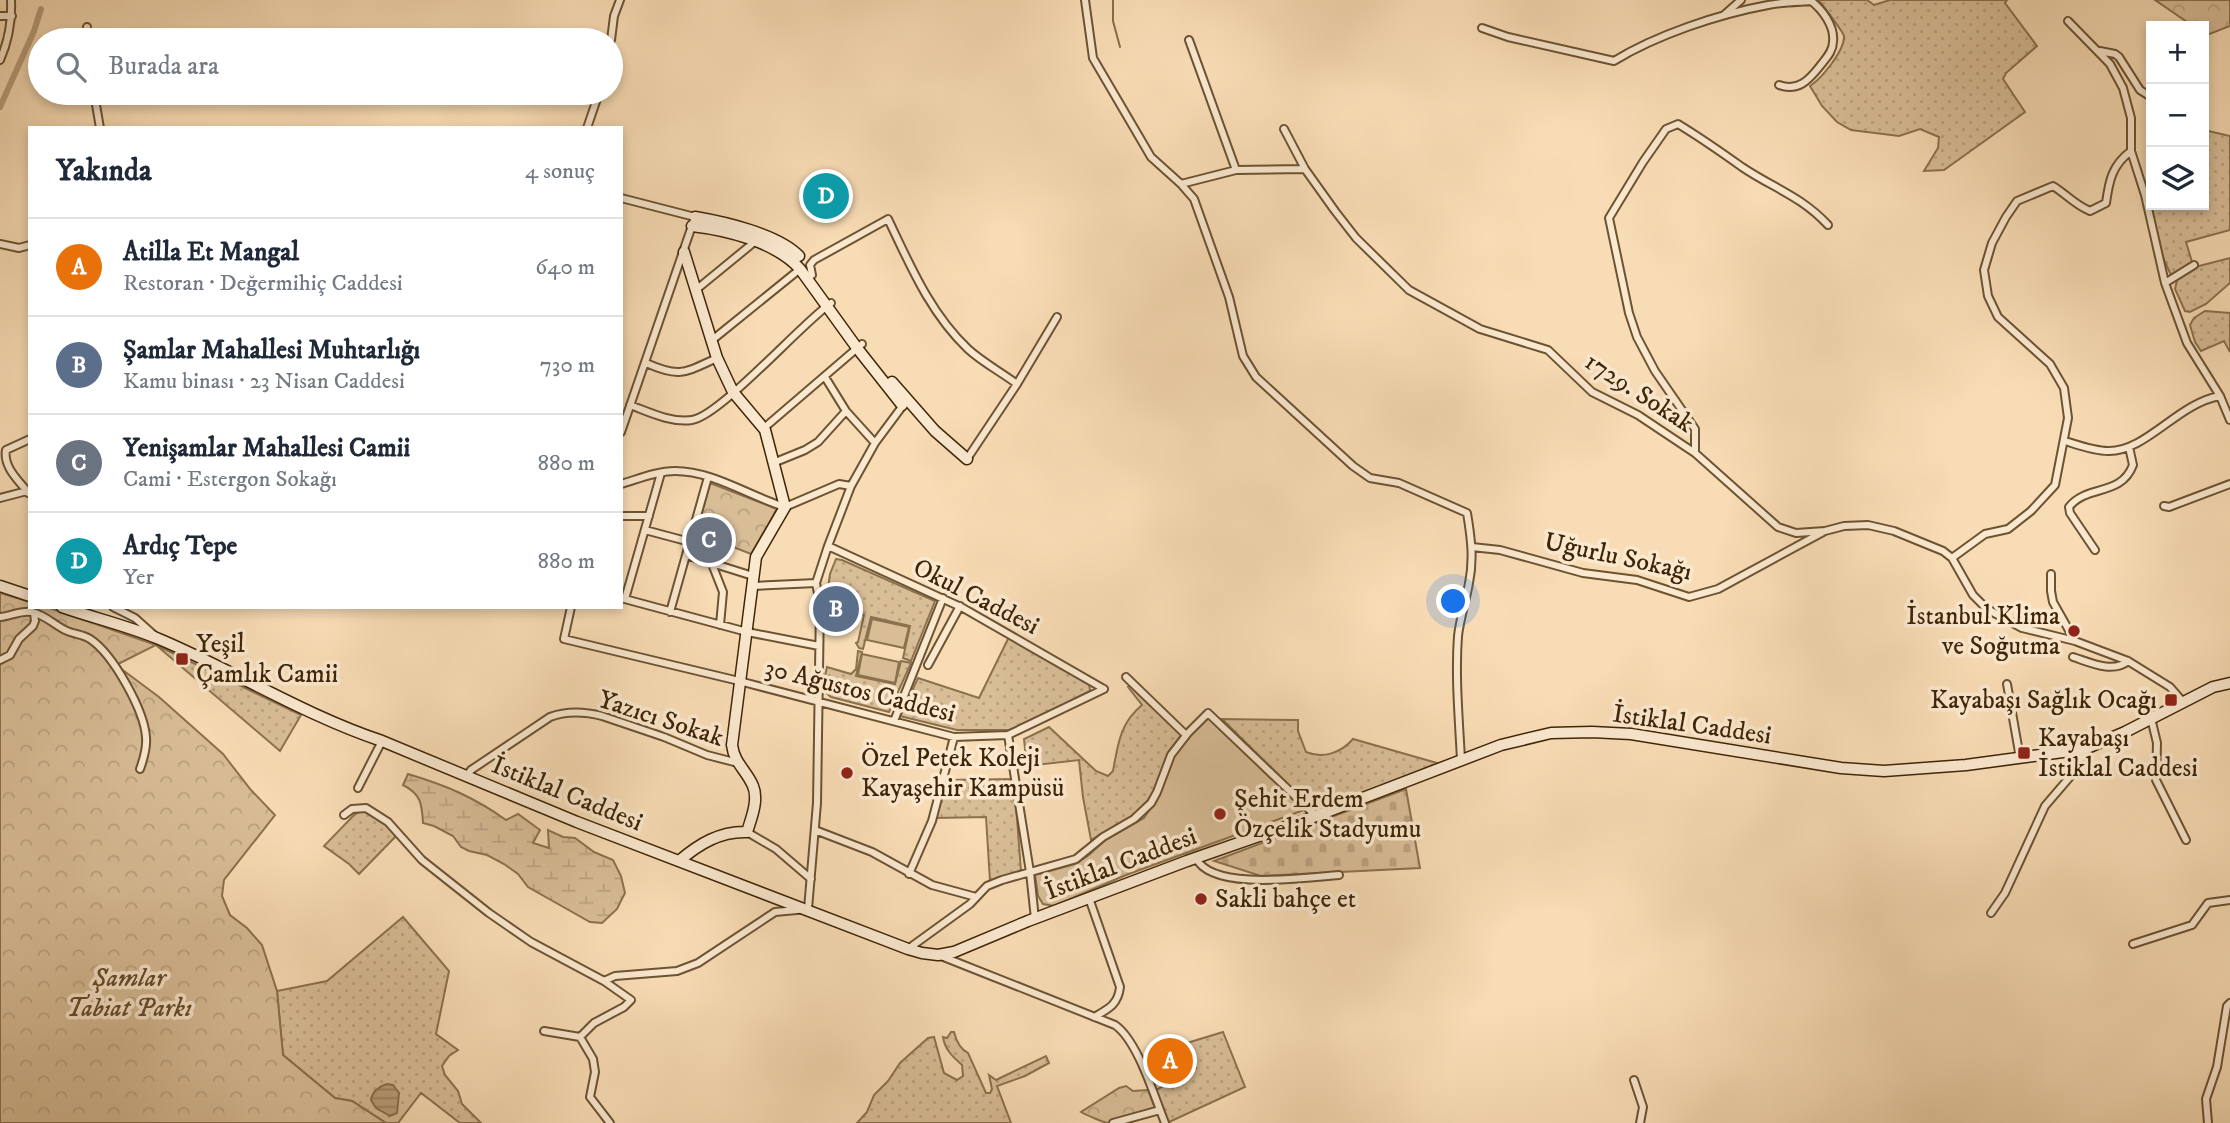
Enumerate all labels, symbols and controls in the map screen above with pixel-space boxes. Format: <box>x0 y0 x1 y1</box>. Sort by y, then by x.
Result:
map controls <box>2146 21 2209 210</box>
button: + <box>2146 21 2209 84</box>
search box <box>28 28 623 105</box>
icon: search <box>52 48 90 86</box>
text: Burada ara <box>108 50 219 83</box>
button: − <box>2146 84 2209 147</box>
button: layers <box>2146 147 2209 210</box>
text: Yakında <box>56 153 152 190</box>
text: 4 sonuç <box>525 157 595 186</box>
pin: D <box>803 170 849 222</box>
text: Atilla Et Mangal <box>123 236 299 269</box>
text: A <box>72 253 86 282</box>
text: 640 m <box>535 253 595 282</box>
text: Restoran · Değermihiç Caddesi <box>123 269 403 298</box>
text: Şamlar Mahallesi Muhtarlığı <box>123 334 420 367</box>
street label: 1729. Sokak <box>1578 345 1700 441</box>
text: B <box>72 351 86 380</box>
text: 730 m <box>540 351 595 380</box>
text: Kamu binası · 23 Nisan Caddesi <box>123 367 405 396</box>
text: Yenişamlar Mahallesi Camii <box>123 432 410 465</box>
text: C <box>71 449 87 478</box>
text: 880 m <box>537 449 595 478</box>
text: Cami · Estergon Sokağı <box>123 465 337 494</box>
pin: C <box>686 514 732 566</box>
street label: Uğurlu Sokağı <box>1541 525 1695 589</box>
text: Ardıç Tepe <box>123 530 237 563</box>
text: D <box>70 547 88 576</box>
text: 880 m <box>537 547 595 576</box>
street label: Okul Caddesi <box>907 551 1045 643</box>
text: Yer <box>123 563 154 592</box>
pin: B <box>813 583 859 635</box>
your location <box>1436 584 1470 618</box>
place label: İstanbul Klima ve Soğutma <box>1906 599 2060 663</box>
marker: İstanbul Klima ve Soğutma <box>2066 623 2082 639</box>
place label: Yeşil Çamlık Camii <box>196 628 338 691</box>
marker: Yeşil Çamlık Camii <box>174 651 190 667</box>
street label: 30 Ağustos Caddesi <box>761 651 959 731</box>
street label: Yazıcı Sokak <box>594 683 728 755</box>
place label: Kayabaşı Sağlık Ocağı <box>1930 684 2157 717</box>
marker: Kayabaşı Sağlık Ocağı <box>2163 692 2179 708</box>
street label: İstiklal Caddesi <box>1610 697 1774 752</box>
place label: Kayabaşı İstiklal Caddesi <box>2038 722 2198 785</box>
place label: Özel Petek Koleji Kayaşehir Kampüsü <box>861 742 1064 805</box>
marker: Kayabaşı İstiklal Caddesi <box>2016 745 2032 761</box>
street label: İstiklal Caddesi <box>487 748 648 839</box>
marker: Özel Petek Koleji Kayaşehir Kampüsü <box>839 765 855 781</box>
place label: Şehit Erdem Özçelik Stadyumu <box>1234 783 1421 846</box>
marker: Şehit Erdem Özçelik Stadyumu <box>1212 806 1228 822</box>
street label: İstiklal Caddesi <box>1040 819 1202 908</box>
place label: Sakli bahçe et <box>1215 883 1356 916</box>
marker: Sakli bahçe et <box>1193 891 1209 907</box>
park label: Şamlar Tabiat Parkı <box>66 962 192 1025</box>
pin: A <box>1147 1035 1193 1087</box>

